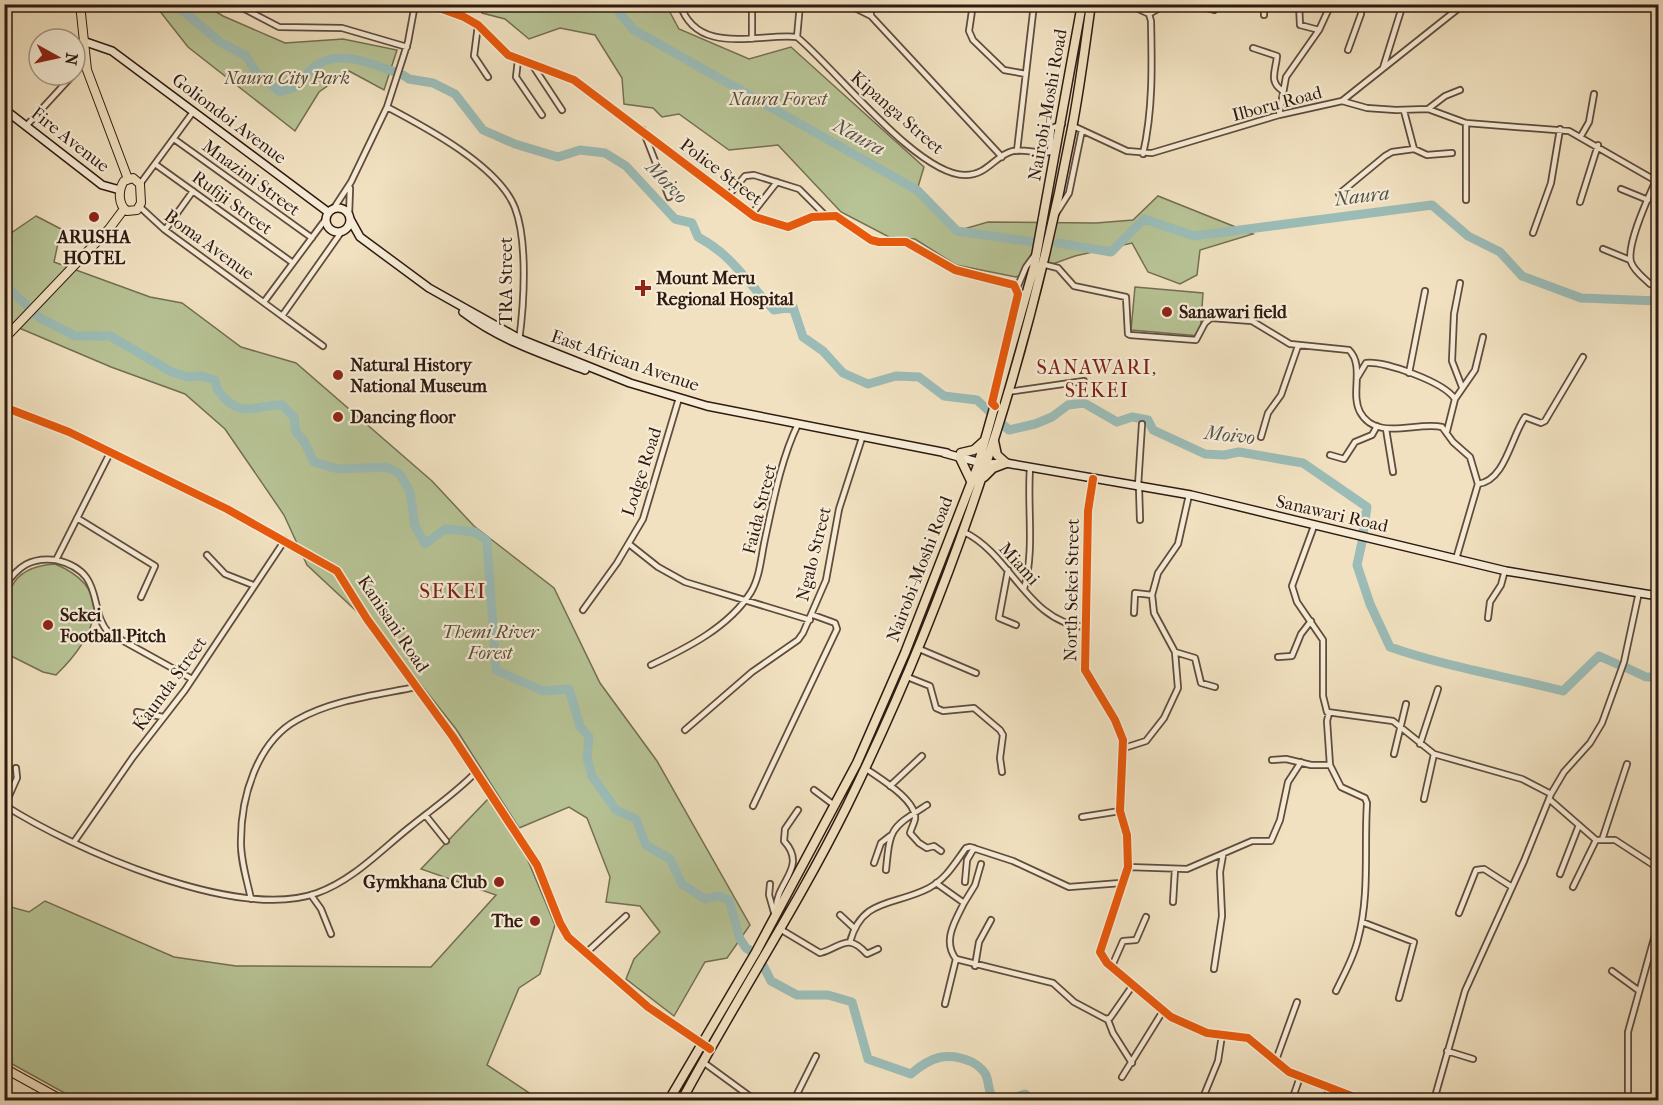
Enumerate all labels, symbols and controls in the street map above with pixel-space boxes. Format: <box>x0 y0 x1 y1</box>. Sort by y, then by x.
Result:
north arrow <box>27 27 87 87</box>
street label: Nairobi-Moshi Road <box>1024 27 1072 183</box>
text: N <box>61 52 82 67</box>
street label: Kipanga Street <box>846 67 948 159</box>
park label: Naura City Park <box>223 68 350 89</box>
street label: Goliondoi Avenue <box>168 69 290 169</box>
street label: Ilboru Road <box>1230 82 1324 126</box>
park label: Naura Forest <box>728 89 828 110</box>
street label: Fire Avenue <box>27 103 113 177</box>
water label: Naura <box>829 113 889 160</box>
street label: Police Street <box>676 134 767 210</box>
street label: Mnazini Street <box>198 136 304 221</box>
water label: Moivo <box>640 154 693 208</box>
street label: Rufiji Street <box>188 167 277 240</box>
water label: Naura <box>1332 181 1391 211</box>
street label: Boma Avenue <box>160 205 258 285</box>
marker: ARUSHA HOTEL <box>87 210 101 224</box>
place label: ARUSHA HOTEL <box>56 227 132 269</box>
street label: TRA Street <box>496 236 517 325</box>
place label: Mount Meru Regional Hospital <box>655 268 795 310</box>
marker: Mount Meru Regional Hospital <box>634 279 652 297</box>
place label: Sanawari field <box>1179 302 1288 323</box>
marker: Sanawari field <box>1160 305 1174 319</box>
street label: East African Avenue <box>548 326 702 396</box>
place label: Natural History National Museum <box>350 355 488 397</box>
district label: SANAWARI, SEKEI <box>1036 356 1158 402</box>
marker: Natural History National Museum <box>331 368 345 382</box>
place label: Dancing floor <box>350 407 456 428</box>
marker: Dancing floor <box>331 410 345 424</box>
water label: Moivo <box>1202 421 1256 449</box>
street label: Lodge Road <box>618 425 666 519</box>
street label: Faida Street <box>739 461 782 556</box>
street label: Sanawari Road <box>1274 491 1390 537</box>
street label: Nairobi-Moshi Road <box>883 493 957 645</box>
street label: Ngalo Street <box>792 504 836 603</box>
street label: North Sekei Street <box>1060 518 1084 662</box>
street label: Miami <box>994 538 1044 590</box>
street label: Kanisani Road <box>353 572 433 676</box>
district label: SEKEI <box>419 579 487 603</box>
place label: Sekei Football Pitch <box>59 605 167 647</box>
marker: Sekei Football Pitch <box>41 618 55 632</box>
park label: Themi River Forest <box>442 622 540 664</box>
street label: Kaunda Street <box>129 632 212 735</box>
place label: Gymkhana Club <box>363 872 488 893</box>
marker: Gymkhana Club <box>492 875 506 889</box>
place label: The <box>491 911 523 932</box>
marker: The <box>528 914 542 928</box>

